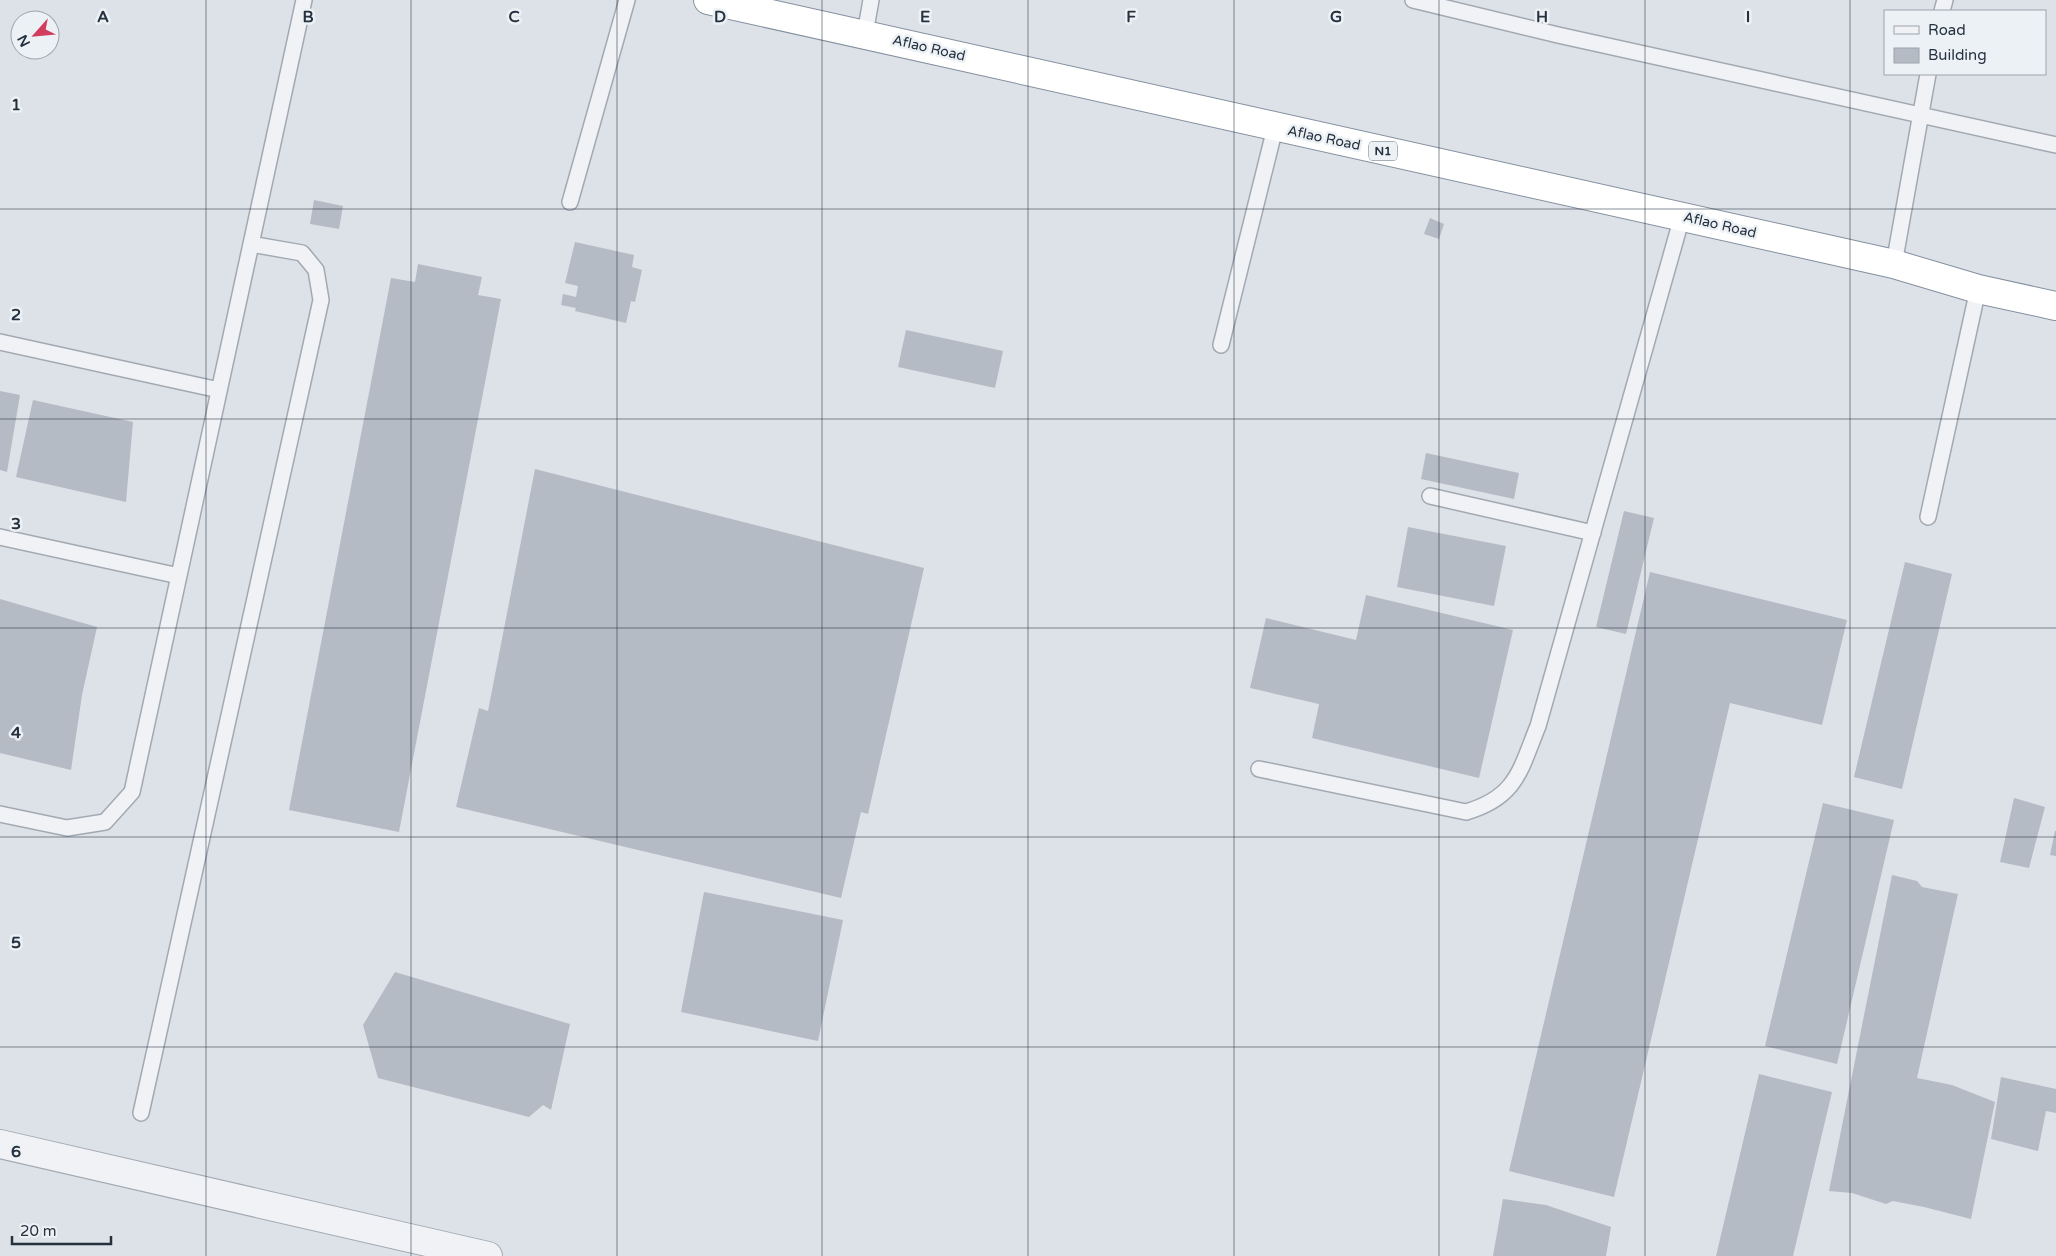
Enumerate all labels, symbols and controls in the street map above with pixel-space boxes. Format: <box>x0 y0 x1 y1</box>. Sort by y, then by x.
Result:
text: A <box>97 7 109 27</box>
text: B <box>302 7 314 27</box>
text: C <box>508 7 520 27</box>
text: D <box>714 7 726 27</box>
text: E <box>920 7 930 27</box>
text: F <box>1126 7 1136 27</box>
text: G <box>1330 7 1342 27</box>
text: H <box>1536 7 1548 27</box>
text: I <box>1746 7 1750 27</box>
north arrow <box>10 10 60 60</box>
legend <box>1884 10 2046 75</box>
text: Road <box>1928 21 1966 39</box>
street label: Aflao Road <box>891 31 967 65</box>
text: N <box>14 32 34 50</box>
text: Building <box>1928 46 1987 64</box>
text: 1 <box>11 95 21 115</box>
street label: Aflao Road <box>1286 122 1362 154</box>
road number: N1 <box>1369 142 1397 160</box>
street label: Aflao Road <box>1682 208 1758 242</box>
text: 2 <box>11 305 21 325</box>
text: 3 <box>11 514 21 534</box>
text: 4 <box>11 723 21 743</box>
text: 5 <box>11 933 21 953</box>
text: 6 <box>11 1142 21 1162</box>
scale bar <box>12 1214 111 1246</box>
text: 20 m <box>20 1222 57 1240</box>

